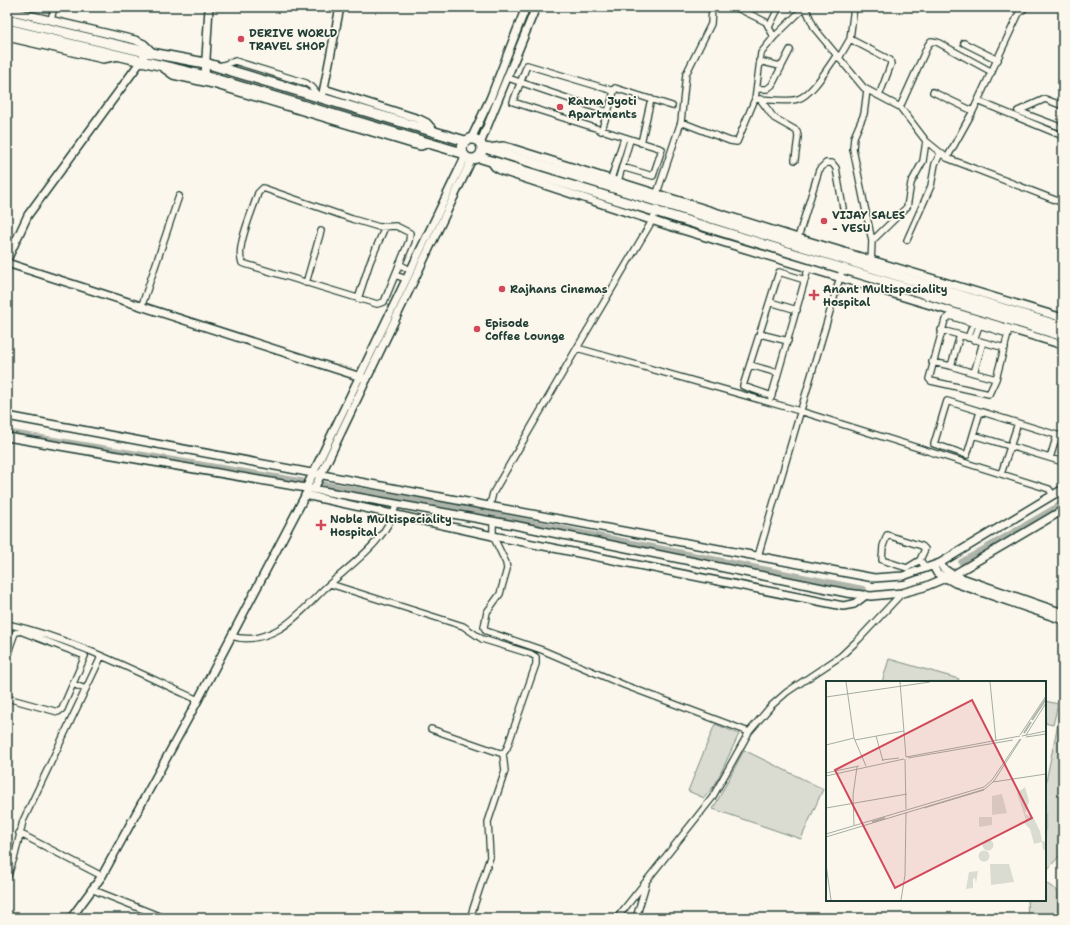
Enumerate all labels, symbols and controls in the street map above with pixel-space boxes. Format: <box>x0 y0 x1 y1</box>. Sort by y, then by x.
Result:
place label: DERIVE WORLD TRAVEL SHOP <box>249 26 338 54</box>
marker: DERIVE WORLD TRAVEL SHOP <box>236 34 246 44</box>
place label: Ratna Jyoti Apartments <box>568 94 637 122</box>
marker: Ratna Jyoti Apartments <box>555 102 565 112</box>
place label: VIJAY SALES - VESU <box>832 208 905 236</box>
marker: VIJAY SALES - VESU <box>819 216 829 226</box>
place label: Rajhans Cinemas <box>510 282 608 297</box>
place label: Anant Multispeciality Hospital <box>823 282 948 310</box>
marker: Rajhans Cinemas <box>497 284 507 294</box>
marker: Anant Multispeciality Hospital <box>808 289 820 301</box>
place label: Episode Coffee Lounge <box>485 316 565 344</box>
marker: Episode Coffee Lounge <box>472 324 482 334</box>
place label: Noble Multispeciality Hospital <box>330 512 452 540</box>
marker: Noble Multispeciality Hospital <box>315 519 327 531</box>
inset map <box>826 681 1046 901</box>

